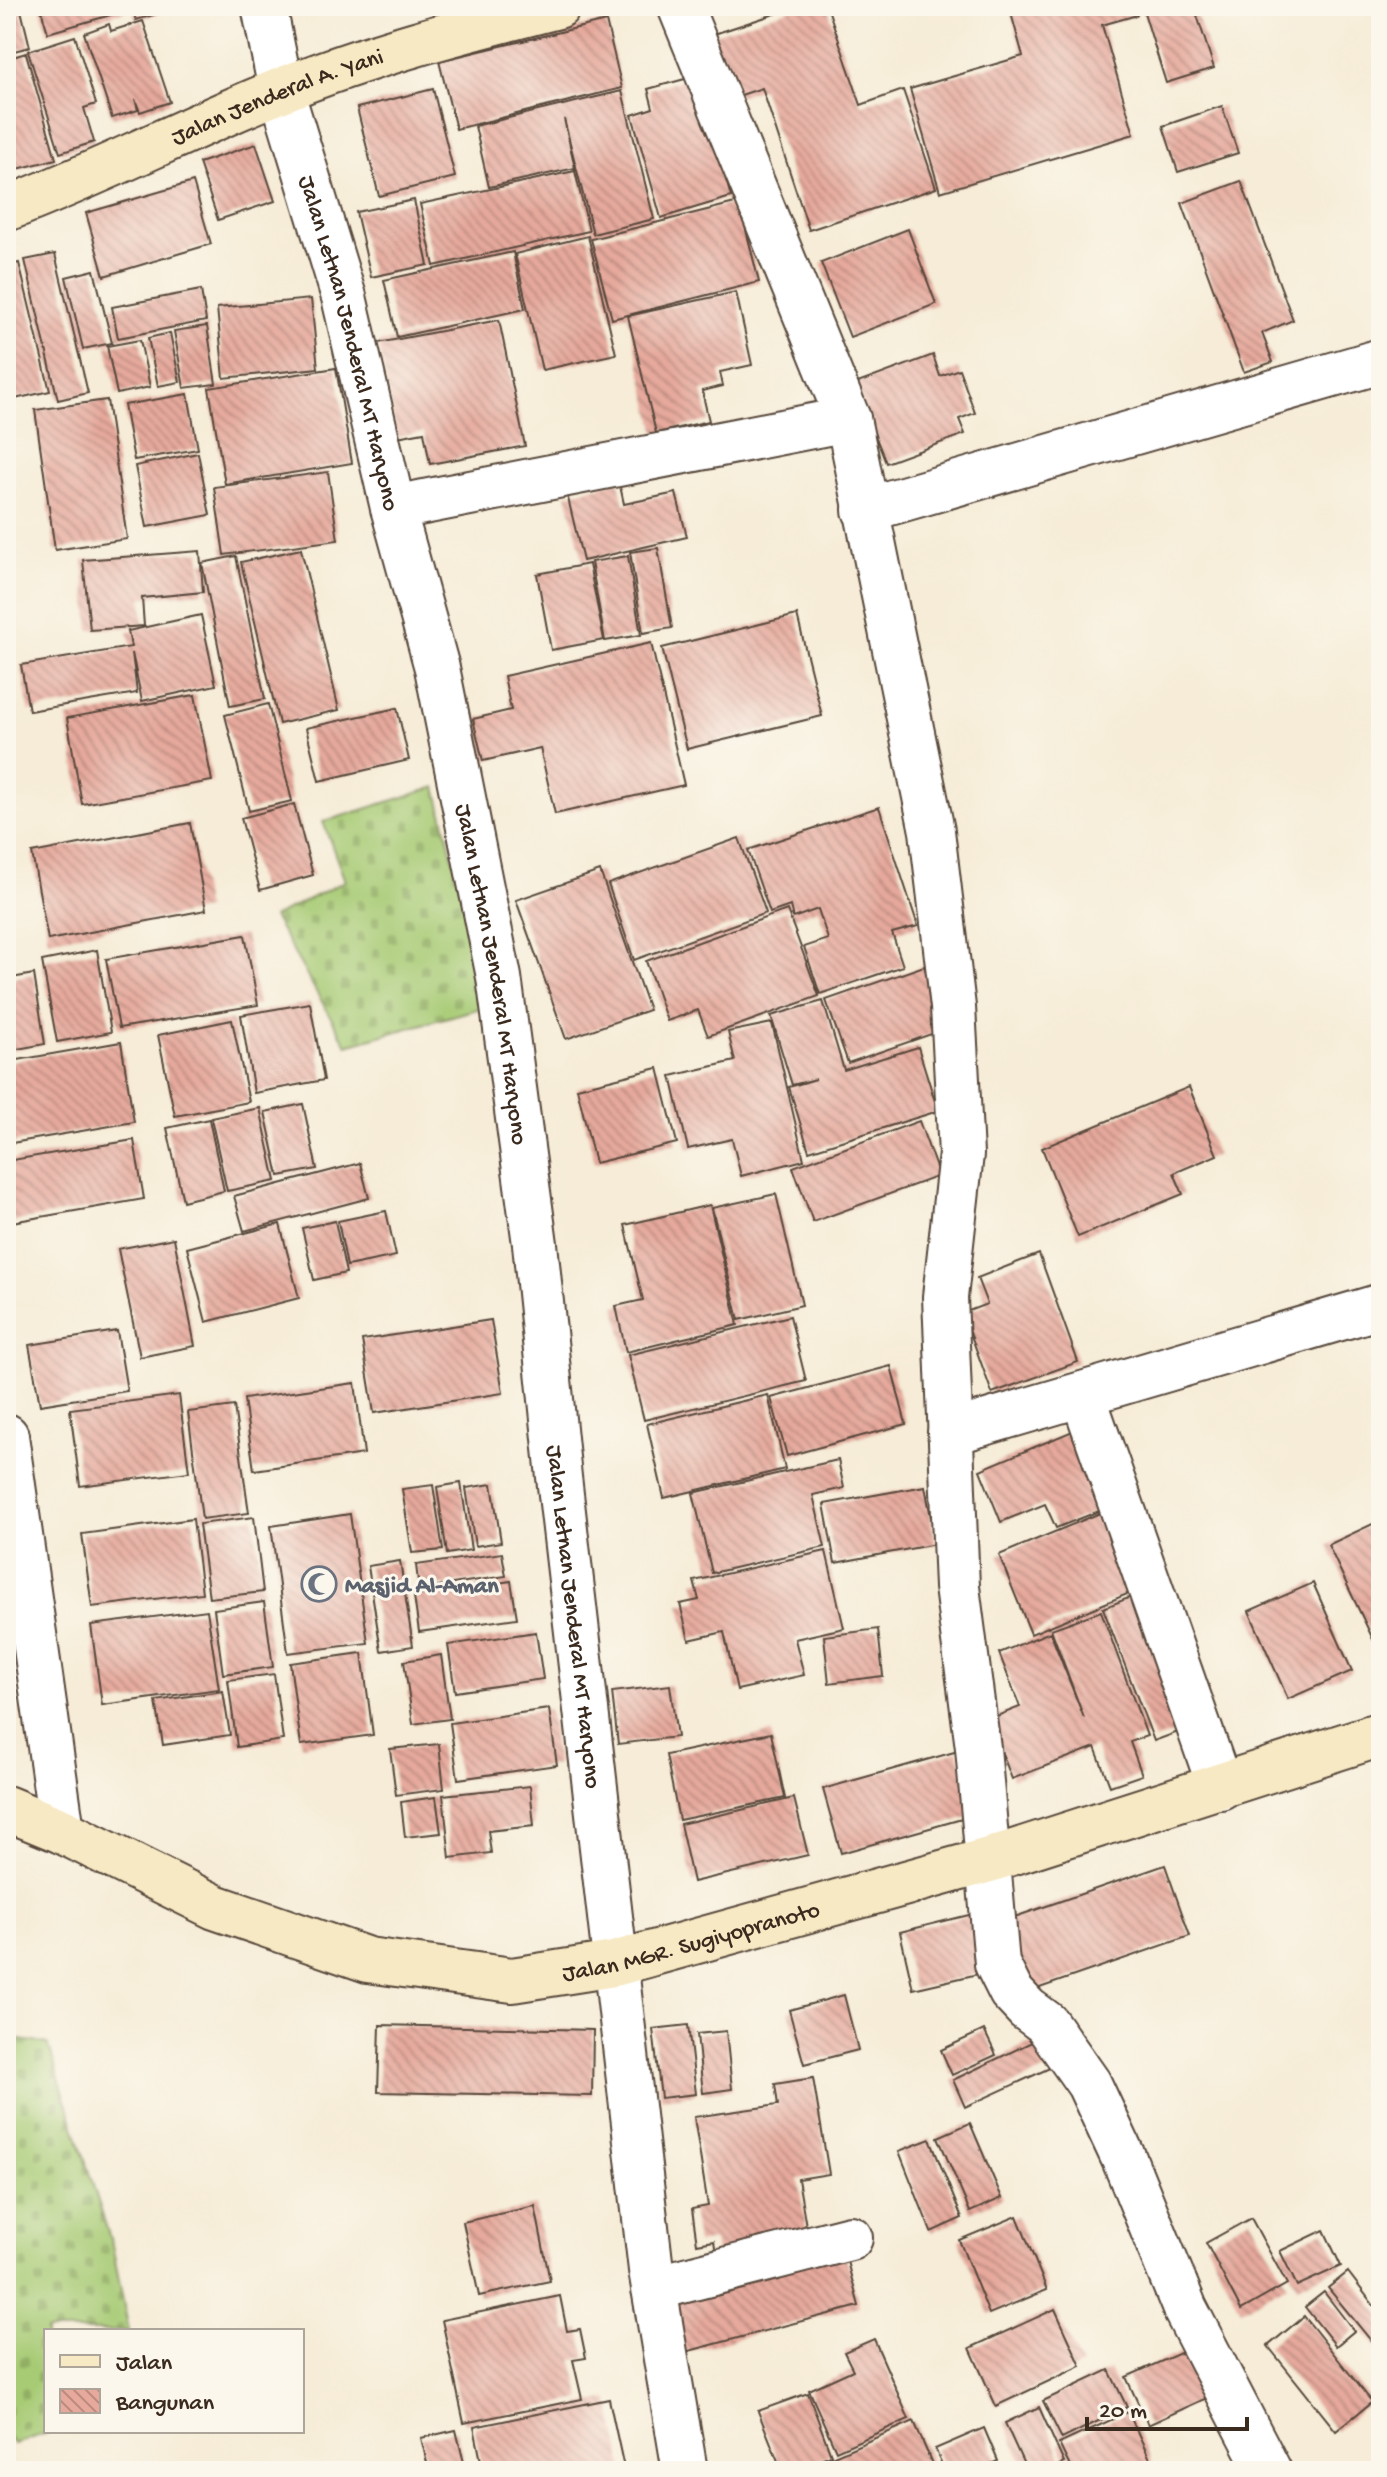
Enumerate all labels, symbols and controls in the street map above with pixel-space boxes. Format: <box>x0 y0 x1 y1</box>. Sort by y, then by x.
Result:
street label: Jalan Jenderal A. Yani <box>168 44 388 154</box>
street label: Jalan Letnan Jenderal MT Haryono <box>290 172 404 514</box>
street label: Jalan Letnan Jenderal MT Haryono <box>447 802 532 1147</box>
street label: Jalan Letnan Jenderal MT Haryono <box>538 1444 606 1790</box>
mosque icon: Masjid Al-Aman <box>300 1565 338 1603</box>
place label: Masjid Al-Aman <box>345 1573 499 1602</box>
street label: Jalan MGR. Sugiyopranoto <box>561 1897 824 1990</box>
legend <box>44 2329 304 2433</box>
text: Jalan <box>116 2350 173 2379</box>
scale bar <box>1087 2381 1247 2431</box>
text: Bangunan <box>115 2390 215 2419</box>
text: 20 m <box>1099 2398 1147 2427</box>

